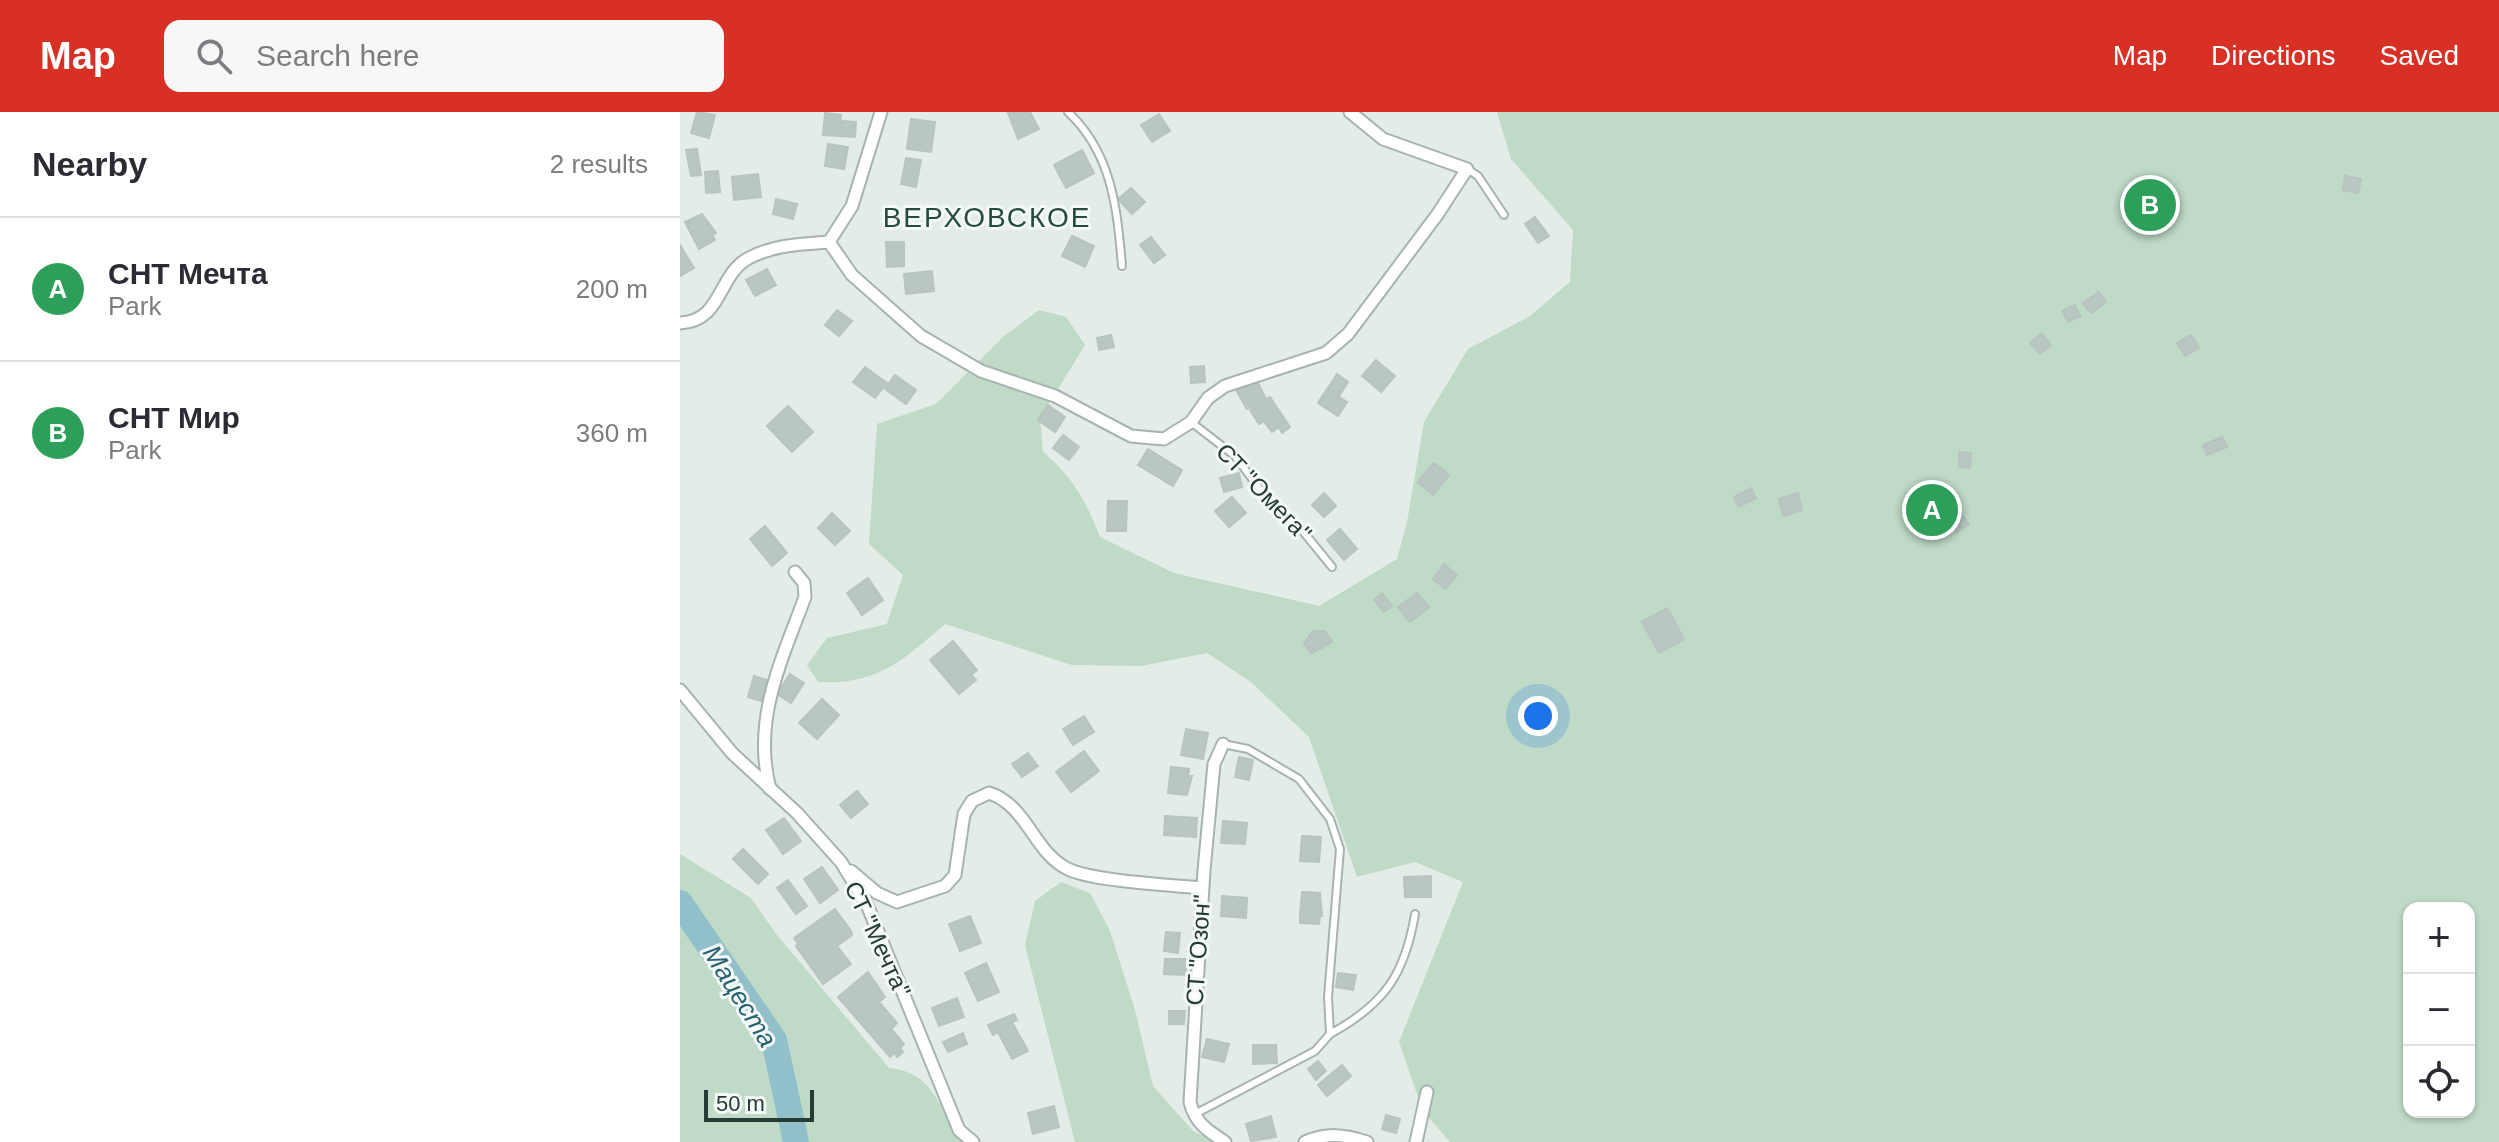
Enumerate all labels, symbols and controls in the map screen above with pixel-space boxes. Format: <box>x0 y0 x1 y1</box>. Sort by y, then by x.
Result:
search box <box>164 20 724 92</box>
icon: search <box>192 34 236 78</box>
text: Map <box>40 35 116 77</box>
text: Search here <box>256 39 419 72</box>
text: Map <box>2113 40 2167 71</box>
text: Directions <box>2211 40 2336 71</box>
text: Saved <box>2380 40 2459 71</box>
text: Nearby <box>32 145 147 183</box>
text: 2 results <box>550 149 648 179</box>
pin: B <box>2124 175 2176 235</box>
district label: ВЕРХОВСКОЕ <box>883 202 1091 233</box>
text: СНТ Мечта <box>108 257 268 290</box>
text: A <box>49 274 67 304</box>
text: 200 m <box>576 274 648 304</box>
text: Park <box>108 291 161 321</box>
text: СНТ Мир <box>108 401 240 434</box>
text: B <box>49 418 67 448</box>
text: 360 m <box>576 418 648 448</box>
text: Park <box>108 435 161 465</box>
street label: СТ "Омега" <box>1211 438 1317 546</box>
pin: A <box>1906 480 1958 540</box>
your location <box>1518 696 1558 736</box>
street label: СТ "Мечта" <box>839 877 917 1001</box>
street label: СТ "Озон" <box>1181 894 1215 1006</box>
map controls <box>2403 902 2475 1118</box>
button: + <box>2403 902 2475 974</box>
water label: Мацеста <box>697 940 783 1052</box>
button: − <box>2403 974 2475 1046</box>
button: locate <box>2403 1046 2475 1118</box>
scale bar <box>704 1086 814 1122</box>
text: 50 m <box>716 1091 765 1116</box>

